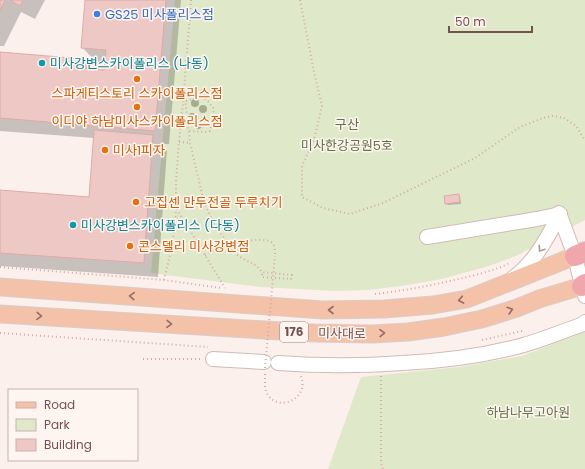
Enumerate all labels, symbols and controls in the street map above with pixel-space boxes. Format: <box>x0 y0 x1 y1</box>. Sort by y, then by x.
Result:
place label: GS25 미사폴리스점 <box>105 5 214 24</box>
scale bar <box>449 8 532 34</box>
marker: GS25 미사폴리스점 <box>92 9 102 19</box>
text: 50 m <box>455 13 486 30</box>
place label: 미사강변스카이폴리스 (나동) <box>50 54 209 73</box>
marker: 미사강변스카이폴리스 (나동) <box>37 58 47 68</box>
marker: 스파게티스토리 스카이폴리스점 <box>132 74 142 84</box>
place label: 스파게티스토리 스카이폴리스점 <box>52 84 222 103</box>
marker: 이디야 하남미사스카이폴리스점 <box>132 102 142 112</box>
place label: 이디야 하남미사스카이폴리스점 <box>52 112 222 131</box>
park label: 구산 <box>335 115 359 134</box>
park label: 미사한강공원5호 <box>301 136 393 155</box>
place label: 미사1피자 <box>113 141 165 160</box>
marker: 미사1피자 <box>100 145 110 155</box>
place label: 고집센 만두전골 두루치기 <box>144 193 283 212</box>
marker: 고집센 만두전골 두루치기 <box>131 197 141 207</box>
place label: 미사강변스카이폴리스 (다동) <box>81 216 240 235</box>
marker: 미사강변스카이폴리스 (다동) <box>68 220 78 230</box>
place label: 콘스델리 미사강변점 <box>138 237 249 256</box>
marker: 콘스델리 미사강변점 <box>125 241 135 251</box>
one-way arrow <box>538 244 545 251</box>
one-way arrow <box>129 292 135 301</box>
one-way arrow <box>457 296 464 304</box>
one-way arrow <box>328 306 334 314</box>
one-way arrow <box>506 306 513 315</box>
one-way arrow <box>36 312 42 320</box>
one-way arrow <box>166 320 172 328</box>
road number: 176 <box>280 322 308 342</box>
street label: 미사대로 <box>318 324 366 343</box>
one-way arrow <box>379 329 385 338</box>
legend <box>8 389 138 461</box>
text: Road <box>44 396 75 413</box>
park label: 하남나무고아원 <box>486 403 570 422</box>
text: Park <box>44 416 71 433</box>
text: Building <box>44 436 92 453</box>

